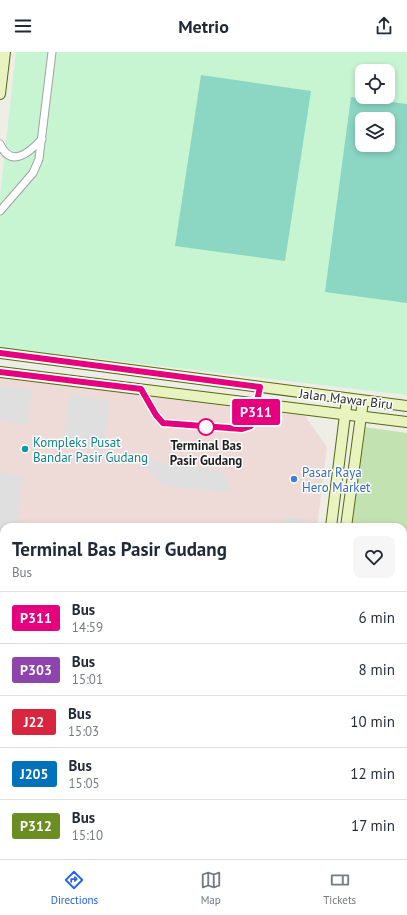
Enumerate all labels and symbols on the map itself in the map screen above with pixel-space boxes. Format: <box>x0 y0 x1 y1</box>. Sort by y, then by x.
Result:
street label: Jalan Mawar Biru <box>297 385 394 413</box>
line badge: P311 <box>228 399 284 425</box>
marker: Terminal Bas Pasir Gudang <box>197 418 215 436</box>
place label: Kompleks Pusat Bandar Pasir Gudang <box>33 434 148 466</box>
place label: Terminal Bas Pasir Gudang <box>170 437 242 469</box>
marker: Kompleks Pusat Bandar Pasir Gudang <box>20 444 30 454</box>
place label: Pasar Raya Hero Market <box>302 464 371 496</box>
marker: Pasar Raya Hero Market <box>289 474 299 484</box>

